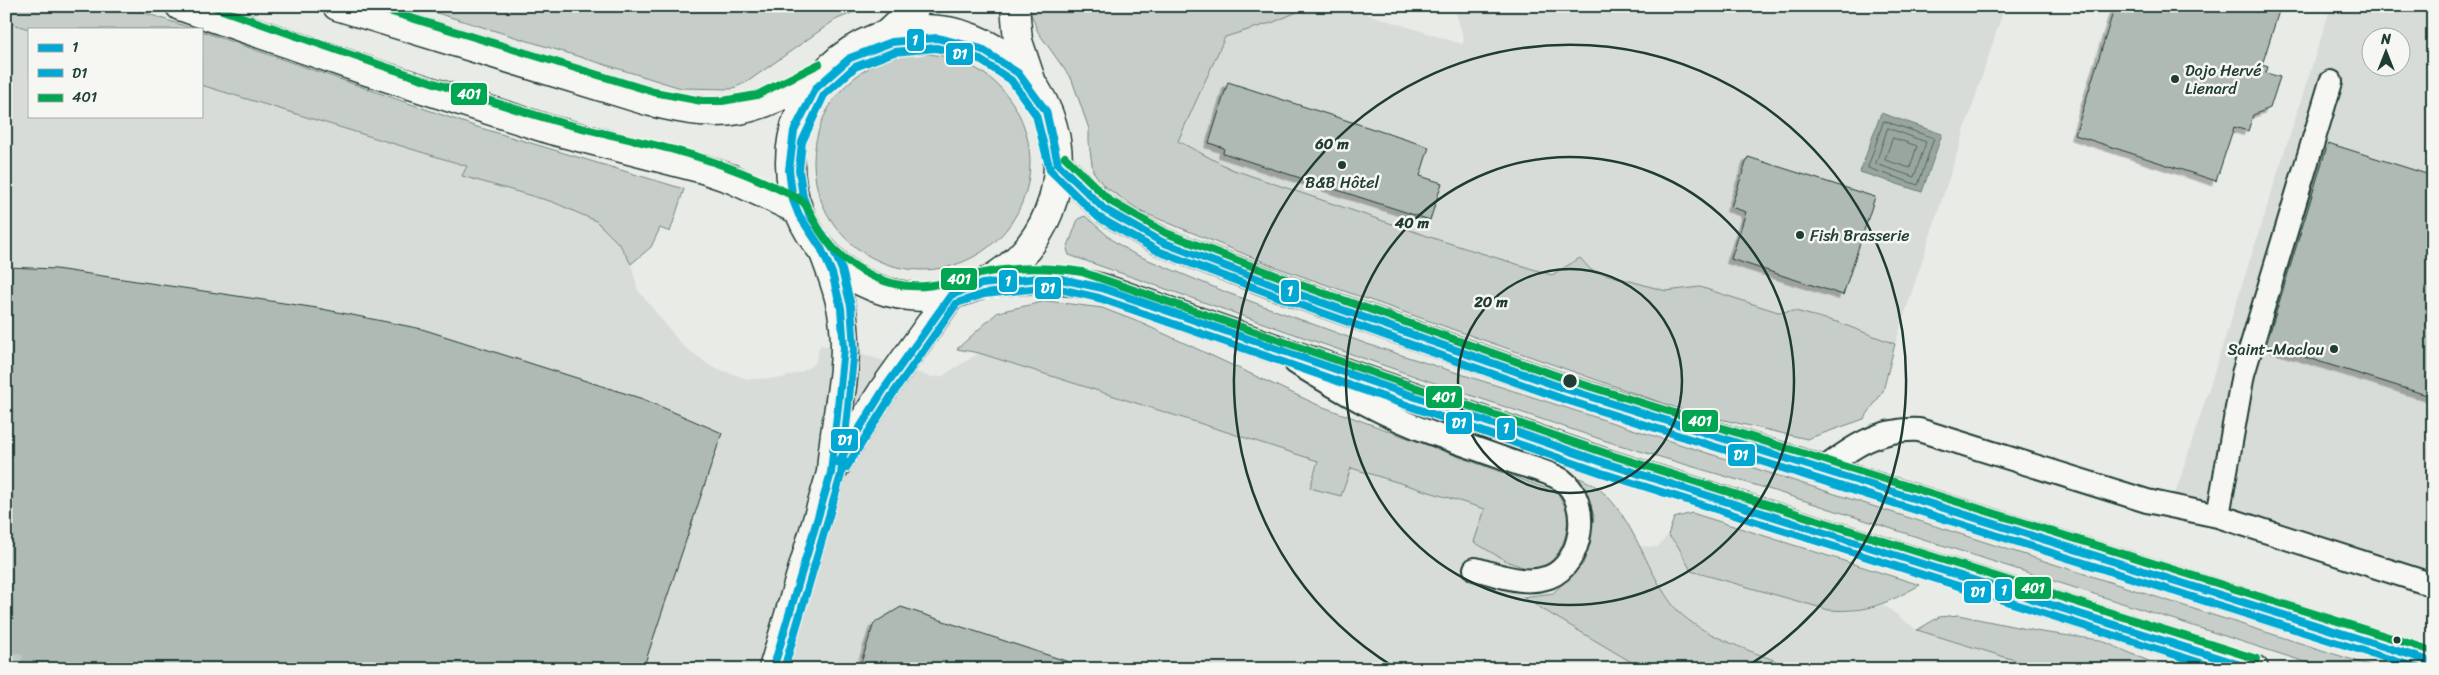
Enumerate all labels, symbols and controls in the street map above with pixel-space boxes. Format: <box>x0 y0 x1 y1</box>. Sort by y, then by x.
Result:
text: N <box>2380 27 2391 52</box>
legend <box>28 28 202 118</box>
line badge: 1 <box>906 28 925 52</box>
text: 1 <box>912 28 918 53</box>
north arrow <box>2362 28 2412 78</box>
text: 1 <box>72 34 78 60</box>
line badge: D1 <box>945 42 974 66</box>
text: D1 <box>953 42 967 67</box>
place label: Dojo Hervé Lienard <box>2185 56 2261 103</box>
text: D1 <box>72 60 87 86</box>
marker: Dojo Hervé Lienard <box>2169 73 2181 85</box>
line badge: 401 <box>450 82 488 106</box>
text: 401 <box>456 82 481 107</box>
text: 401 <box>72 84 97 110</box>
text: 60 m <box>1314 131 1349 157</box>
marker: B&B Hôtel <box>1336 159 1348 171</box>
place label: B&B Hôtel <box>1305 168 1379 197</box>
text: 40 m <box>1394 210 1430 236</box>
place label: Fish Brasserie <box>1810 221 1910 250</box>
marker: Fish Brasserie <box>1794 229 1806 241</box>
line badge: 401 <box>940 267 978 291</box>
text: 401 <box>946 267 971 292</box>
line badge: 1 <box>998 269 1018 293</box>
text: 1 <box>1005 269 1011 294</box>
line badge: D1 <box>1034 276 1062 300</box>
text: D1 <box>1041 276 1055 301</box>
line badge: 1 <box>1280 279 1300 303</box>
text: 1 <box>1287 279 1293 304</box>
text: 20 m <box>1473 289 1508 315</box>
place label: Saint-Maclou <box>2228 335 2324 364</box>
marker: Saint-Maclou <box>2328 343 2340 355</box>
centre of rings <box>1561 372 1579 390</box>
line badge: 401 <box>1425 385 1463 409</box>
text: 401 <box>1431 385 1456 410</box>
line badge: 401 <box>1681 409 1719 433</box>
text: 401 <box>1687 409 1712 434</box>
line badge: D1 <box>1445 411 1473 435</box>
text: D1 <box>1452 411 1466 436</box>
text: 1 <box>1503 416 1509 441</box>
line badge: 1 <box>1496 417 1516 441</box>
line badge: D1 <box>830 428 859 452</box>
text: D1 <box>838 428 852 453</box>
line badge: D1 <box>1727 443 1756 467</box>
text: D1 <box>1734 443 1748 468</box>
line badge: 401 <box>2014 576 2052 600</box>
text: 401 <box>2020 576 2045 601</box>
line badge: 1 <box>1994 578 2013 602</box>
text: 1 <box>2001 578 2007 603</box>
line badge: D1 <box>1963 580 1992 604</box>
text: D1 <box>1971 580 1985 605</box>
unlabelled marker <box>2392 635 2402 645</box>

